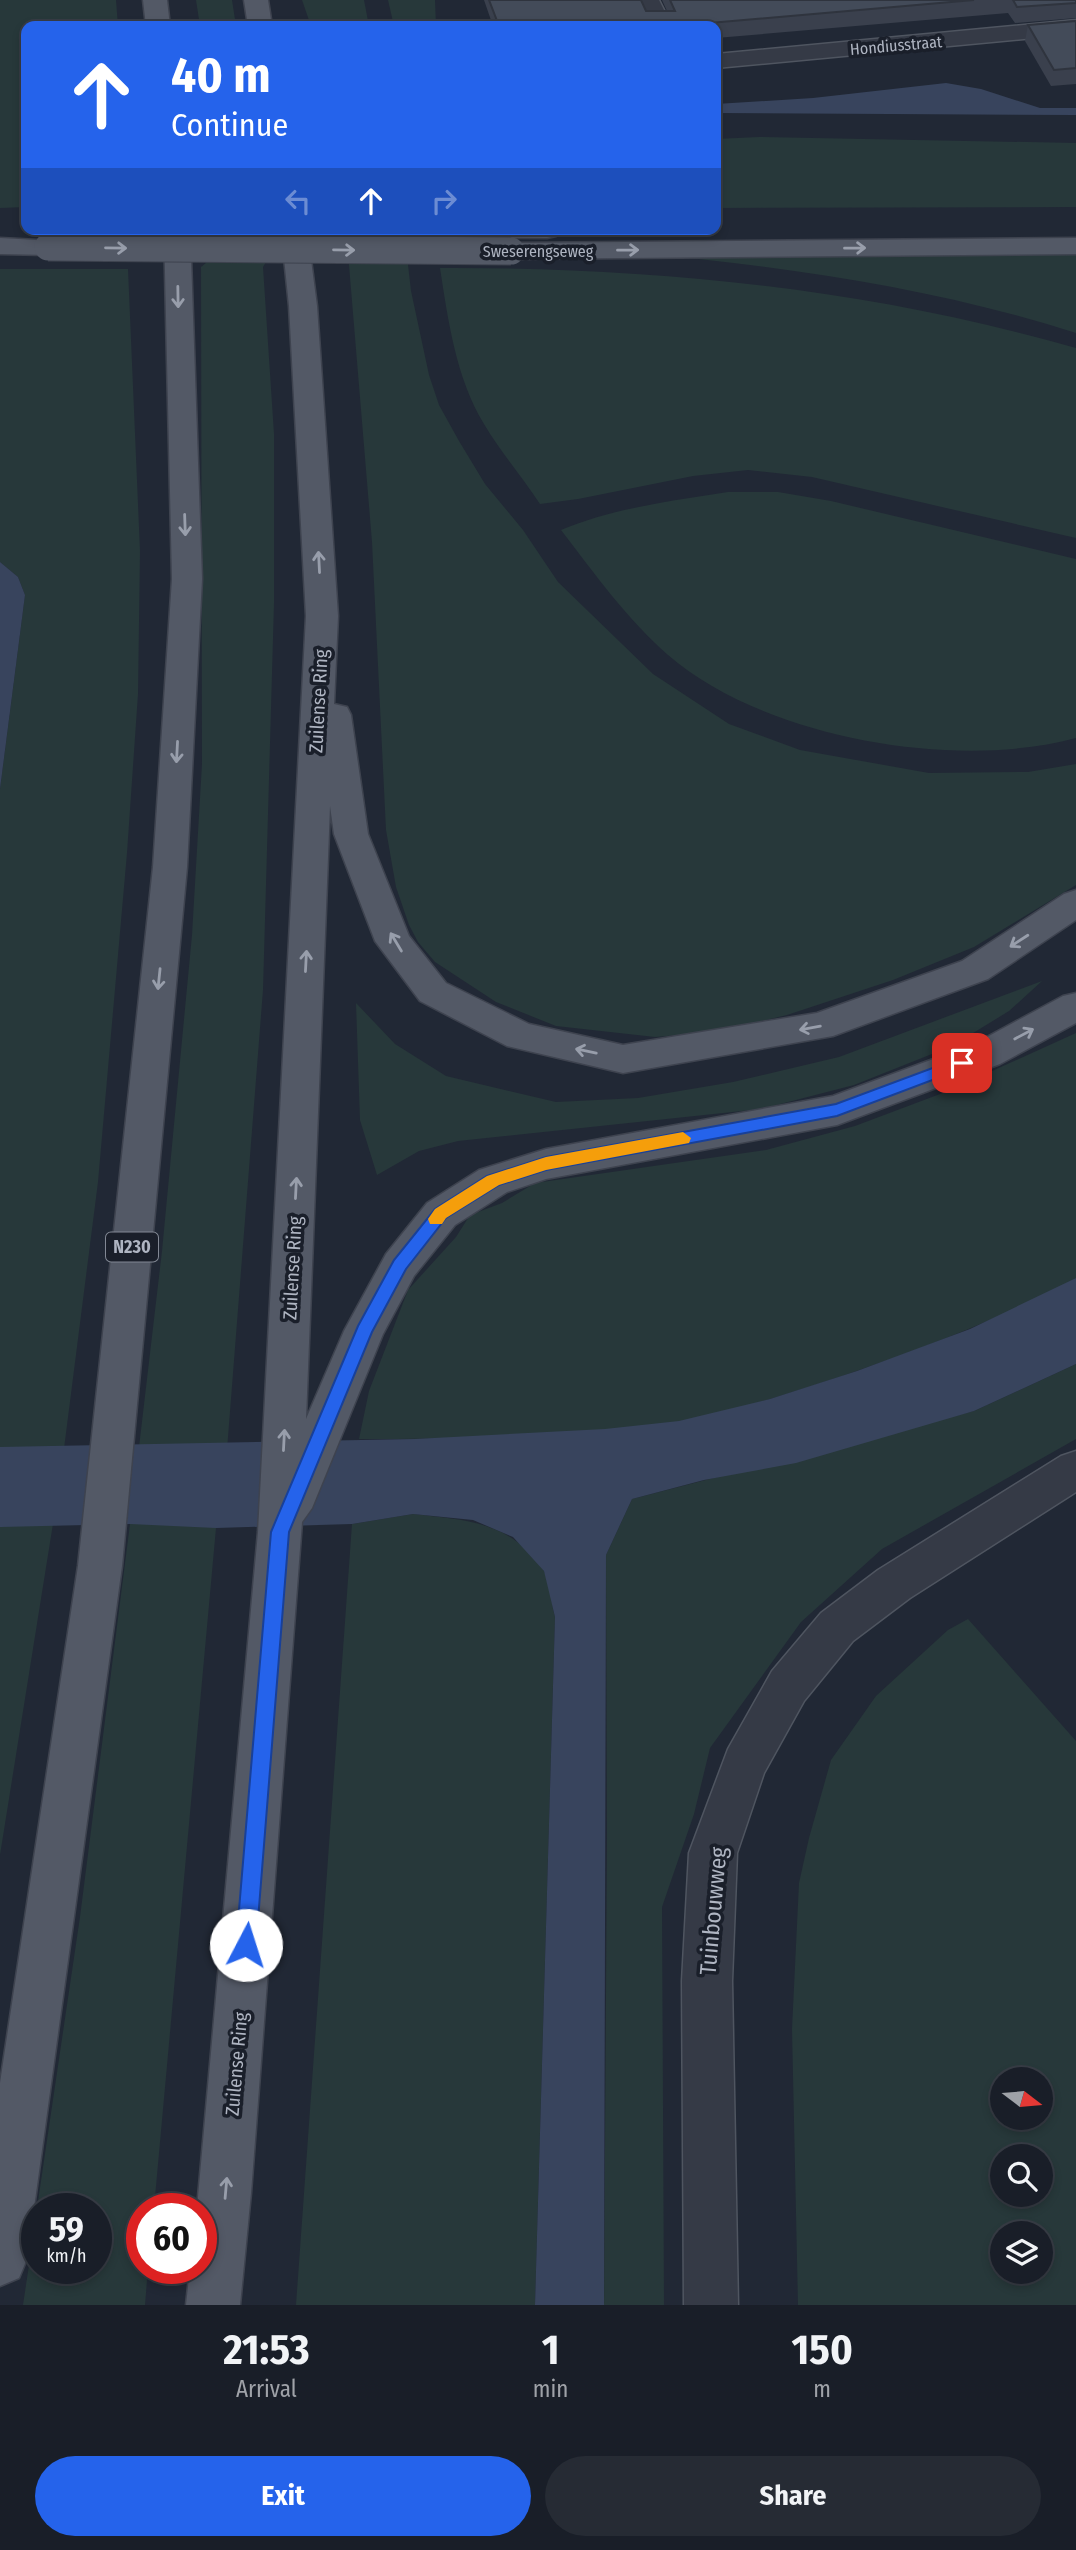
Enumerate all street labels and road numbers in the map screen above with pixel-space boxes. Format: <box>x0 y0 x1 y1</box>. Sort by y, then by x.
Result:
street label: Hondiusstraat <box>849 32 944 59</box>
street label: Sweserengseweg <box>483 242 594 261</box>
street label: Zuilense Ring <box>304 649 333 753</box>
street label: Zuilense Ring <box>278 1216 307 1320</box>
road number: N230 <box>106 1232 158 1262</box>
street label: Tuinbouwweg <box>693 1846 733 1976</box>
street label: Zuilense Ring <box>221 2011 252 2117</box>

